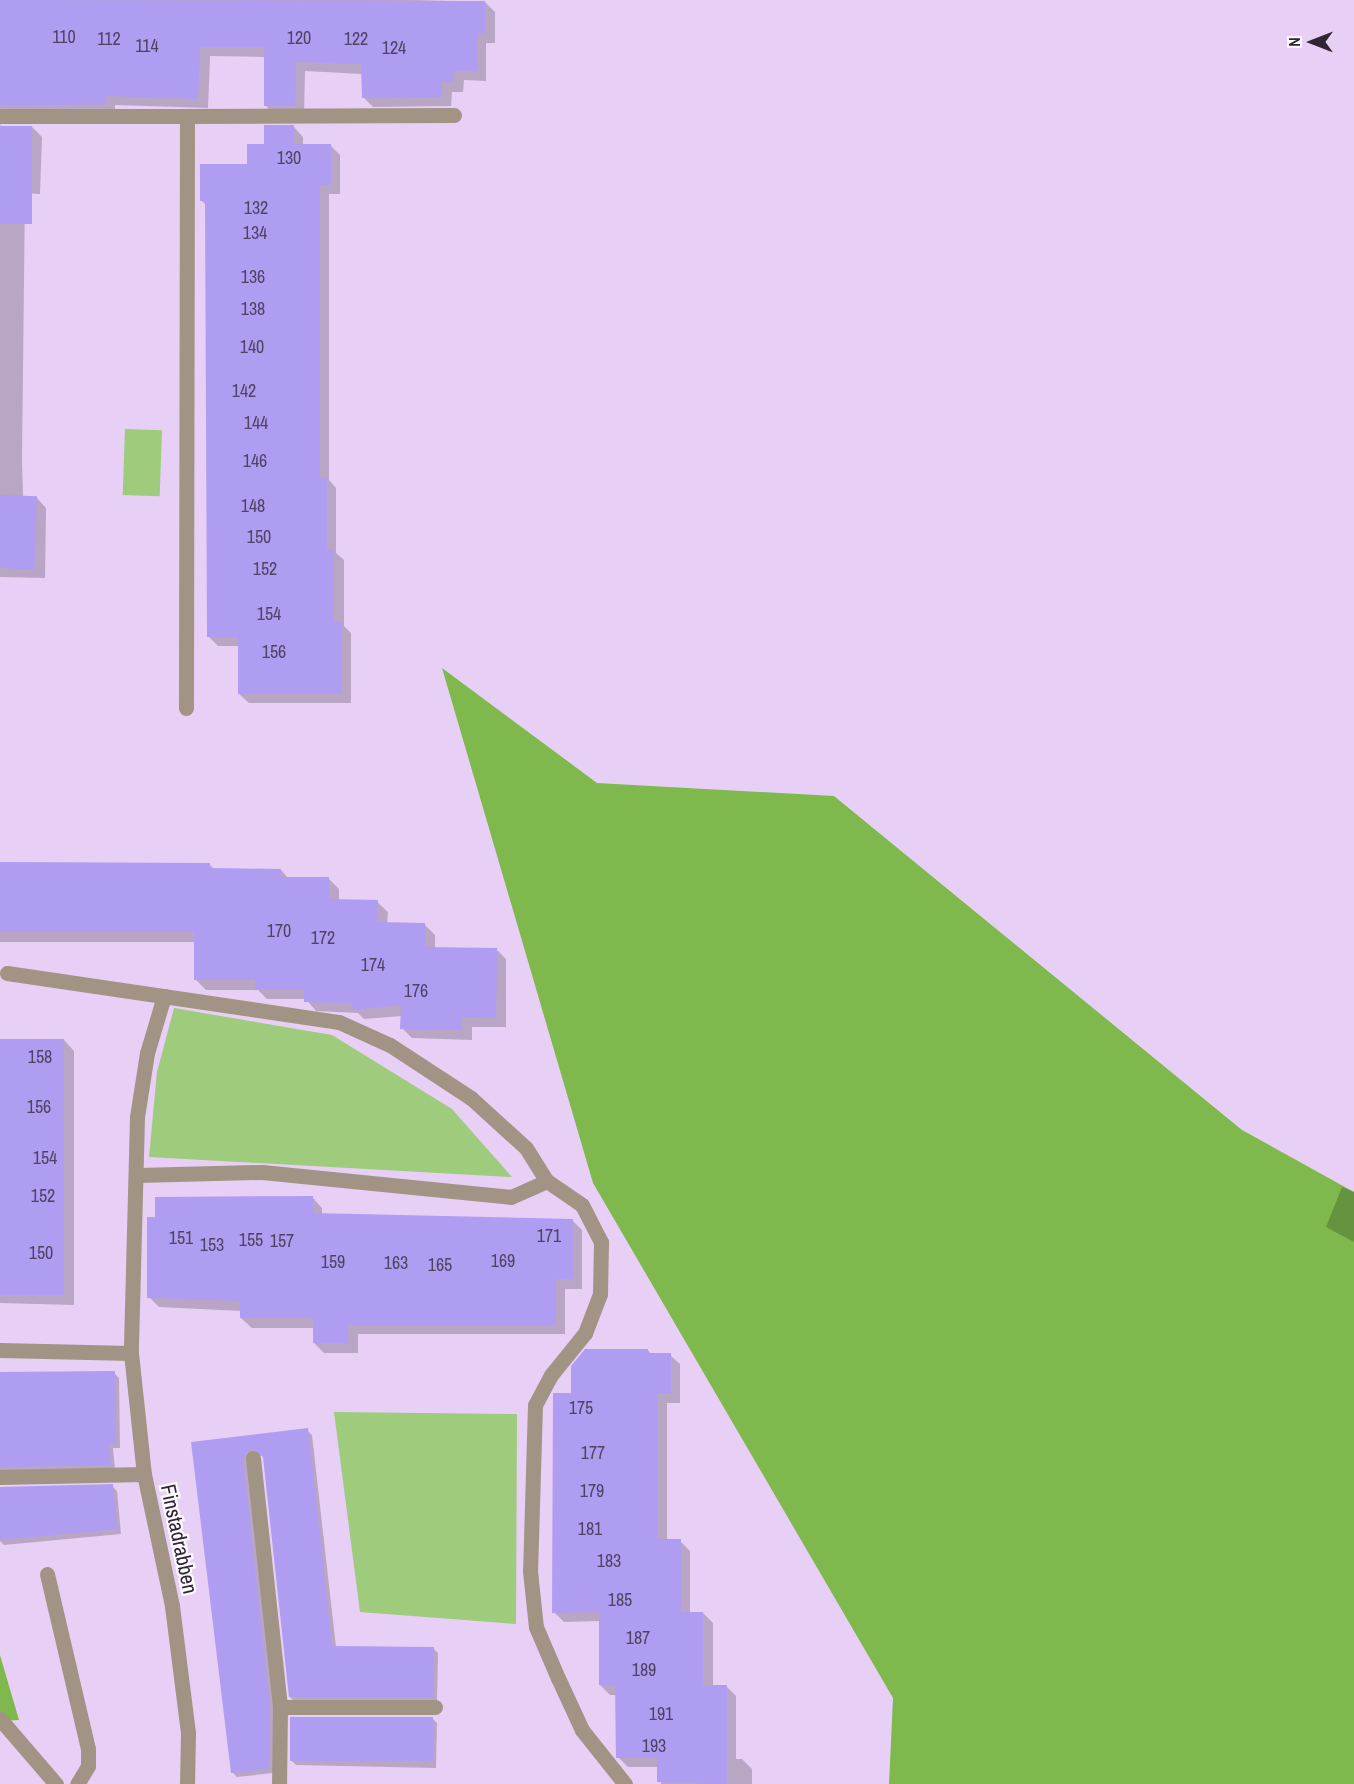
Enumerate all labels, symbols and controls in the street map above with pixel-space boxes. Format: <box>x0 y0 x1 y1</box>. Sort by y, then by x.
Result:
north arrow <box>1282 12 1342 72</box>
house number: 110 <box>52 26 76 48</box>
house number: 120 <box>287 27 311 49</box>
house number: 112 <box>97 28 121 50</box>
house number: 122 <box>344 28 368 50</box>
house number: 114 <box>135 35 159 57</box>
house number: 124 <box>382 37 406 59</box>
text: N <box>1283 37 1305 47</box>
house number: 130 <box>277 147 301 169</box>
house number: 132 <box>244 197 268 219</box>
house number: 134 <box>243 222 267 244</box>
house number: 136 <box>241 266 265 288</box>
house number: 138 <box>241 298 265 320</box>
house number: 140 <box>240 336 264 358</box>
house number: 142 <box>232 380 256 402</box>
house number: 144 <box>244 412 268 434</box>
house number: 146 <box>243 450 267 472</box>
house number: 148 <box>241 495 265 517</box>
house number: 150 <box>247 526 271 548</box>
house number: 152 <box>253 558 277 580</box>
house number: 154 <box>257 603 281 625</box>
house number: 156 <box>262 641 286 663</box>
house number: 170 <box>267 920 291 942</box>
house number: 172 <box>311 927 335 949</box>
house number: 174 <box>361 954 385 976</box>
house number: 176 <box>404 980 428 1002</box>
house number: 158 <box>28 1046 52 1068</box>
house number: 156 <box>27 1096 51 1118</box>
house number: 154 <box>33 1147 57 1169</box>
house number: 152 <box>31 1185 55 1207</box>
house number: 171 <box>537 1225 561 1247</box>
house number: 151 <box>169 1227 193 1249</box>
house number: 155 <box>239 1229 263 1251</box>
house number: 157 <box>270 1230 294 1252</box>
house number: 153 <box>200 1234 224 1256</box>
house number: 150 <box>29 1242 53 1264</box>
house number: 169 <box>491 1250 515 1272</box>
house number: 159 <box>321 1251 345 1273</box>
house number: 163 <box>384 1252 408 1274</box>
house number: 165 <box>428 1254 452 1276</box>
house number: 175 <box>569 1397 593 1419</box>
house number: 177 <box>581 1442 605 1464</box>
house number: 179 <box>580 1480 604 1502</box>
street label: Finstadrabben <box>155 1482 203 1596</box>
house number: 181 <box>578 1518 602 1540</box>
house number: 183 <box>597 1550 621 1572</box>
house number: 185 <box>608 1589 632 1611</box>
house number: 187 <box>626 1627 650 1649</box>
house number: 189 <box>632 1659 656 1681</box>
house number: 191 <box>649 1703 673 1725</box>
house number: 193 <box>642 1735 666 1757</box>

